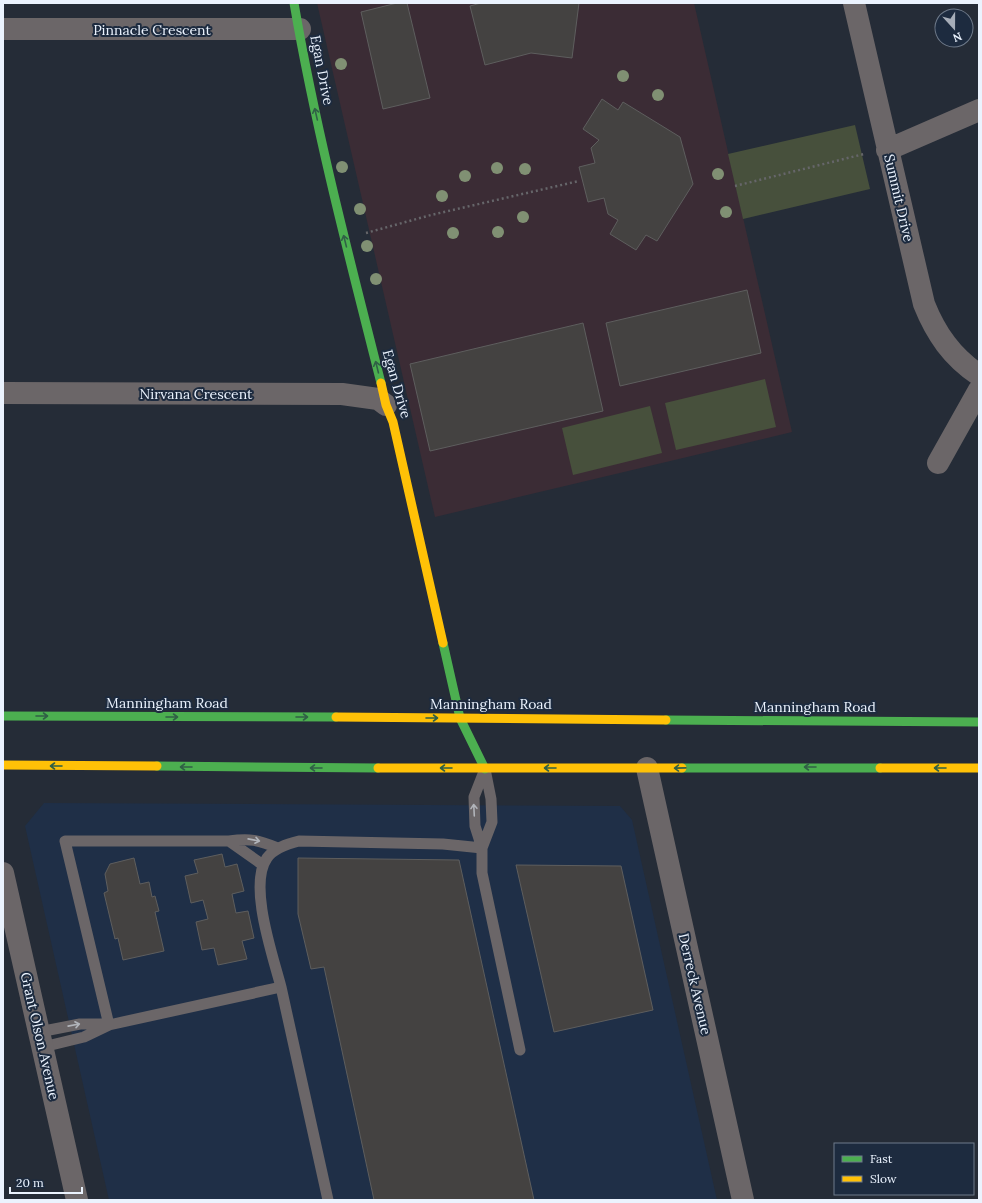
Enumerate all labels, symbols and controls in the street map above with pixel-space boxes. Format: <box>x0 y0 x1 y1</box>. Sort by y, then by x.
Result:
north arrow <box>934 8 974 48</box>
street label: Pinnacle Crescent <box>93 21 211 39</box>
text: N <box>951 29 964 46</box>
street label: Egan Drive <box>306 34 338 107</box>
one-way arrow <box>312 108 320 121</box>
street label: Summit Drive <box>880 152 918 244</box>
one-way arrow <box>341 235 349 248</box>
street label: Egan Drive <box>379 347 416 421</box>
one-way arrow <box>373 361 380 374</box>
street label: Nirvana Crescent <box>140 385 253 403</box>
street label: Manningham Road <box>106 694 228 712</box>
street label: Manningham Road <box>430 695 552 713</box>
street label: Manningham Road <box>754 698 876 716</box>
one-way arrow <box>35 712 48 720</box>
one-way arrow <box>165 713 178 721</box>
one-way arrow <box>295 713 308 721</box>
one-way arrow <box>425 714 438 721</box>
one-way arrow <box>50 762 63 770</box>
one-way arrow <box>180 763 193 771</box>
one-way arrow <box>804 763 817 771</box>
one-way arrow <box>310 764 323 772</box>
one-way arrow <box>440 764 453 772</box>
one-way arrow <box>544 764 557 772</box>
one-way arrow <box>674 764 687 772</box>
one-way arrow <box>934 764 947 772</box>
one-way arrow <box>470 804 478 817</box>
one-way arrow <box>247 836 260 844</box>
street label: Derreck Avenue <box>675 931 716 1037</box>
street label: Grant Olson Avenue <box>17 970 64 1102</box>
one-way arrow <box>67 1021 80 1029</box>
legend <box>834 1143 974 1195</box>
text: Fast <box>870 1151 893 1166</box>
scale bar <box>10 1169 82 1195</box>
text: Slow <box>870 1171 897 1186</box>
text: 20 m <box>16 1175 44 1190</box>

